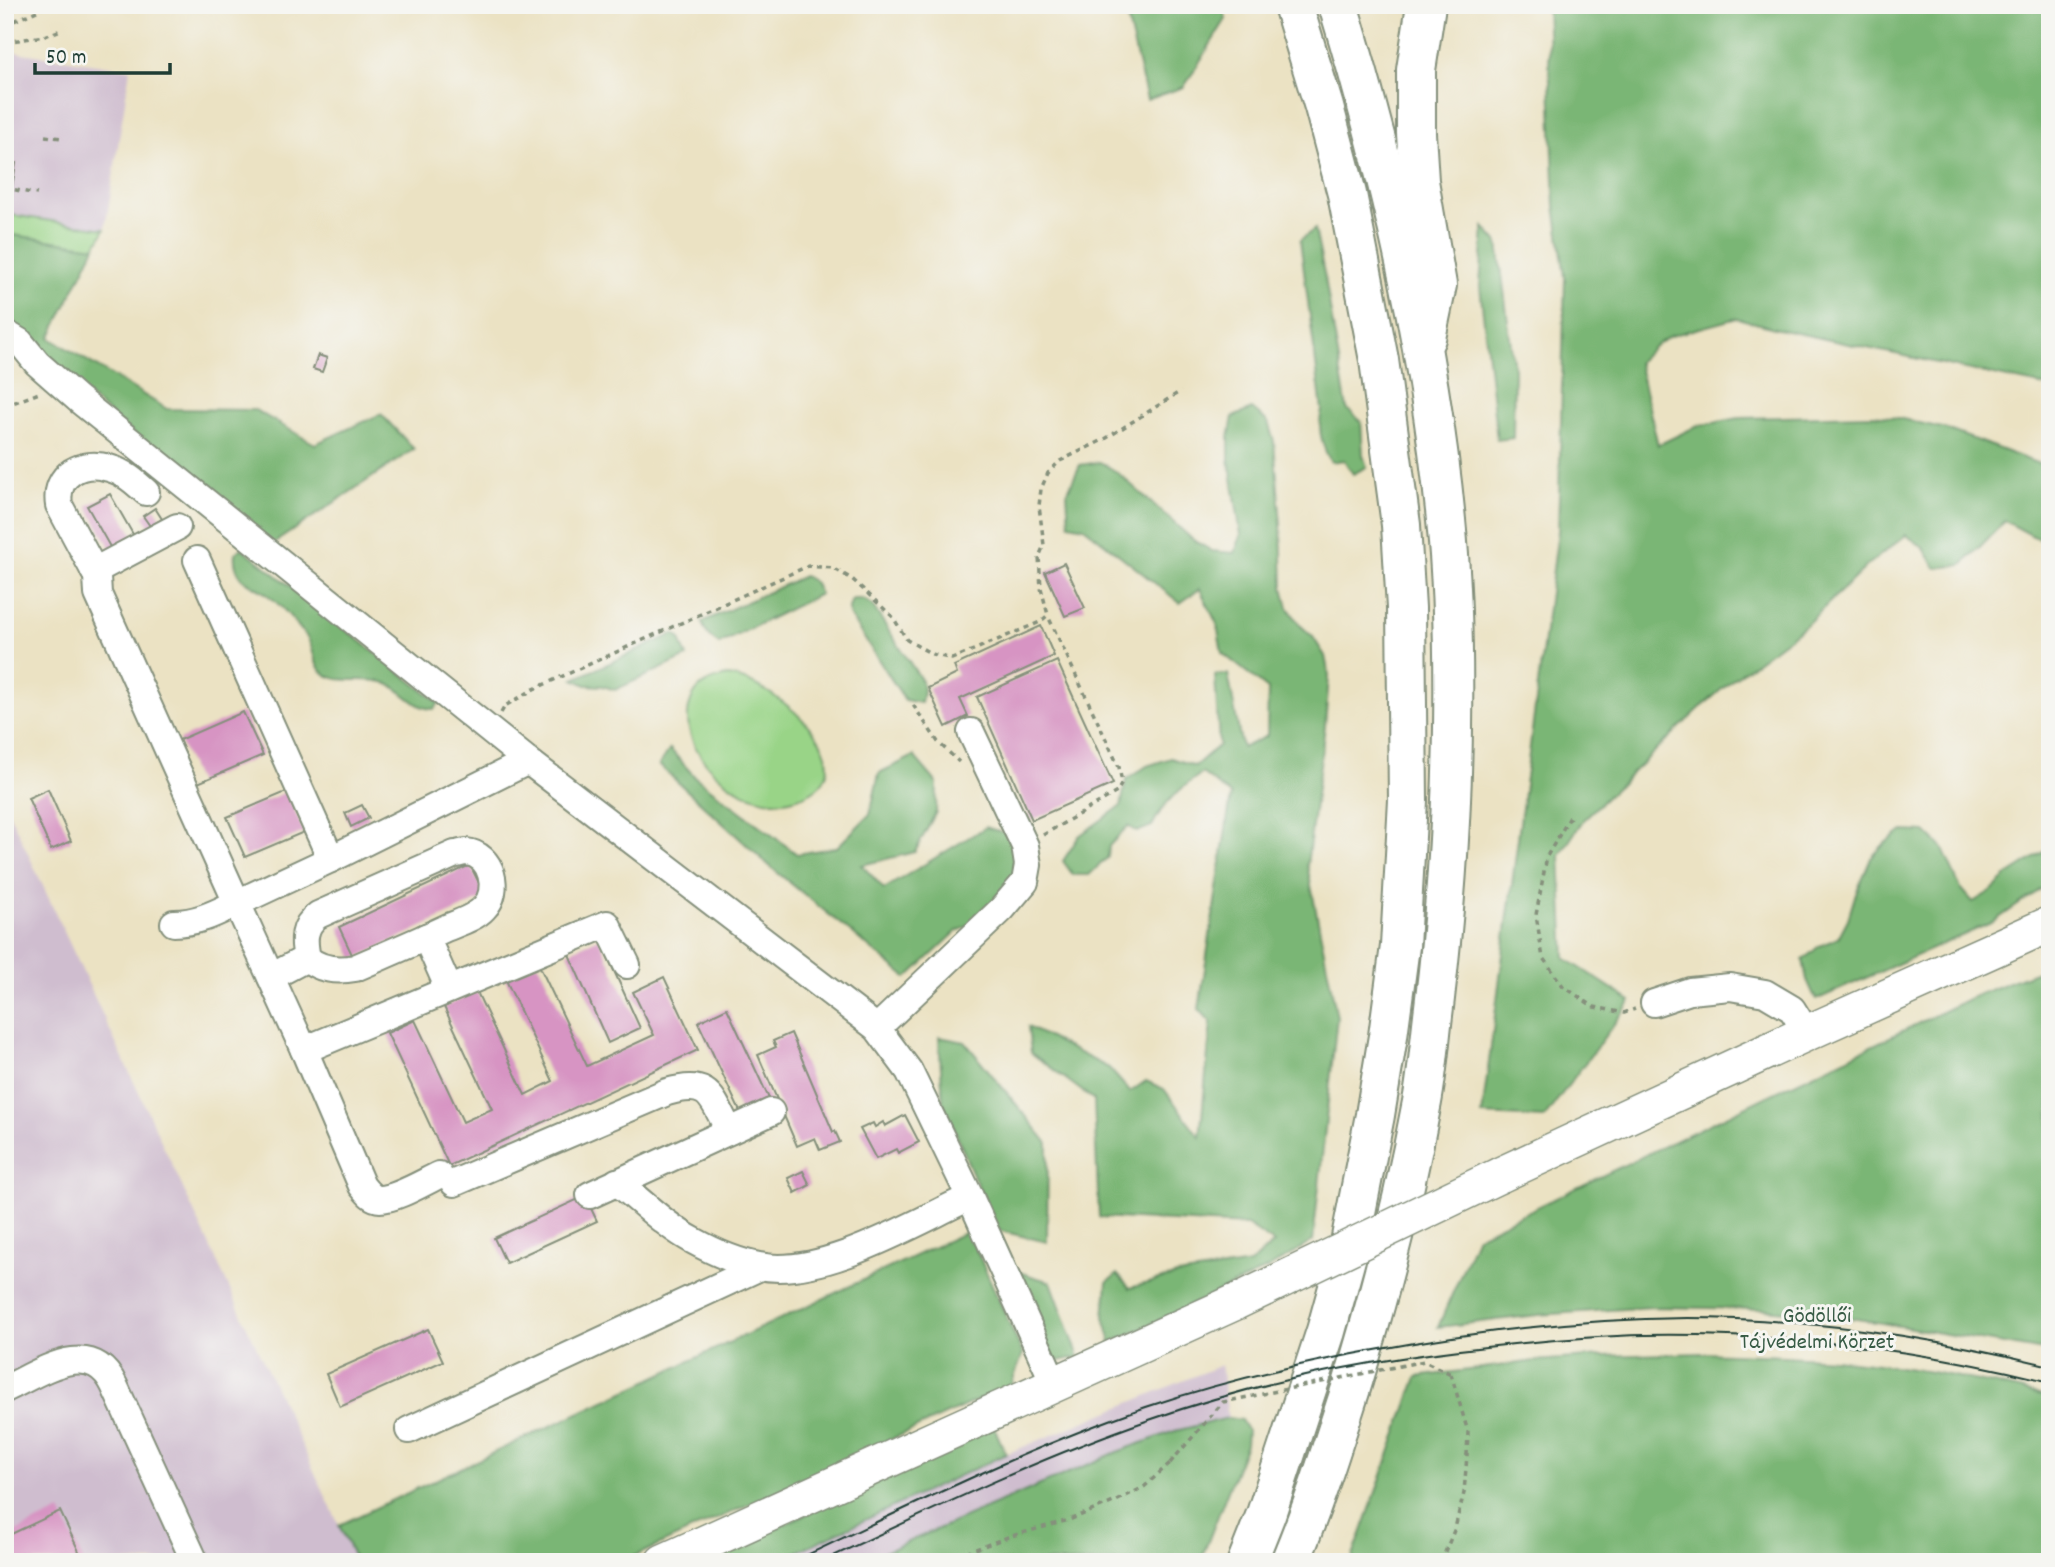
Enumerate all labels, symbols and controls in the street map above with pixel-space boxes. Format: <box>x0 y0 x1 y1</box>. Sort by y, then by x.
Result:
scale bar <box>35 32 170 76</box>
text: 50 m <box>46 44 86 74</box>
park label: Gödöllői Tájvédelmi Körzet <box>1740 1301 1894 1360</box>

